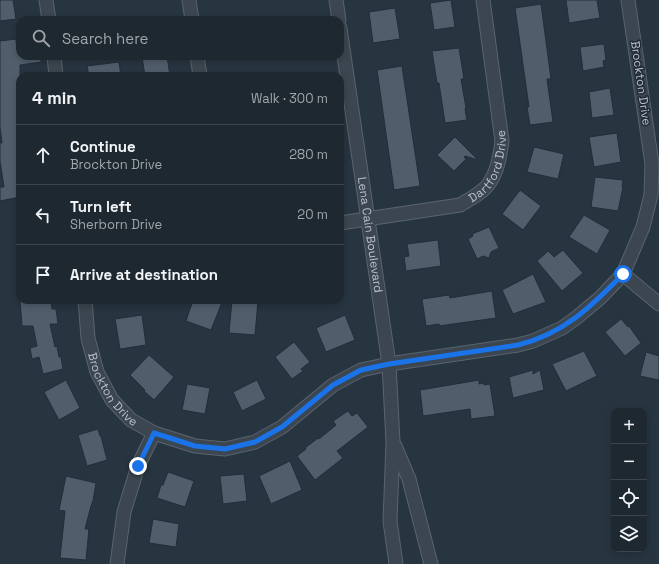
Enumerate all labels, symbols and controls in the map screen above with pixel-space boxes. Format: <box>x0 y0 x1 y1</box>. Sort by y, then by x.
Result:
search box <box>16 16 344 60</box>
icon: search <box>30 27 52 49</box>
text: Search here <box>62 29 148 48</box>
street label: Brockton Drive <box>627 40 655 126</box>
text: 4 min <box>32 87 77 109</box>
text: Walk · 300 m <box>251 90 328 107</box>
street label: Dartford Drive <box>465 129 510 206</box>
text: Continue <box>70 137 136 156</box>
icon: ahead <box>32 144 54 166</box>
text: 280 m <box>289 146 328 163</box>
text: Brockton Drive <box>70 156 162 173</box>
street label: Lena Cain Boulevard <box>354 176 387 294</box>
text: Turn left <box>70 197 132 216</box>
icon: left <box>32 204 54 226</box>
text: 20 m <box>297 206 328 223</box>
text: Sherborn Drive <box>70 216 162 233</box>
icon: arrive <box>32 264 54 286</box>
text: Arrive at destination <box>70 265 218 284</box>
route start <box>614 265 632 283</box>
street label: Brockton Drive <box>84 351 140 430</box>
map controls <box>611 408 647 552</box>
button: + <box>611 408 647 444</box>
button: − <box>611 444 647 480</box>
route end <box>129 457 147 475</box>
button: locate <box>611 480 647 516</box>
button: layers <box>611 516 647 552</box>

